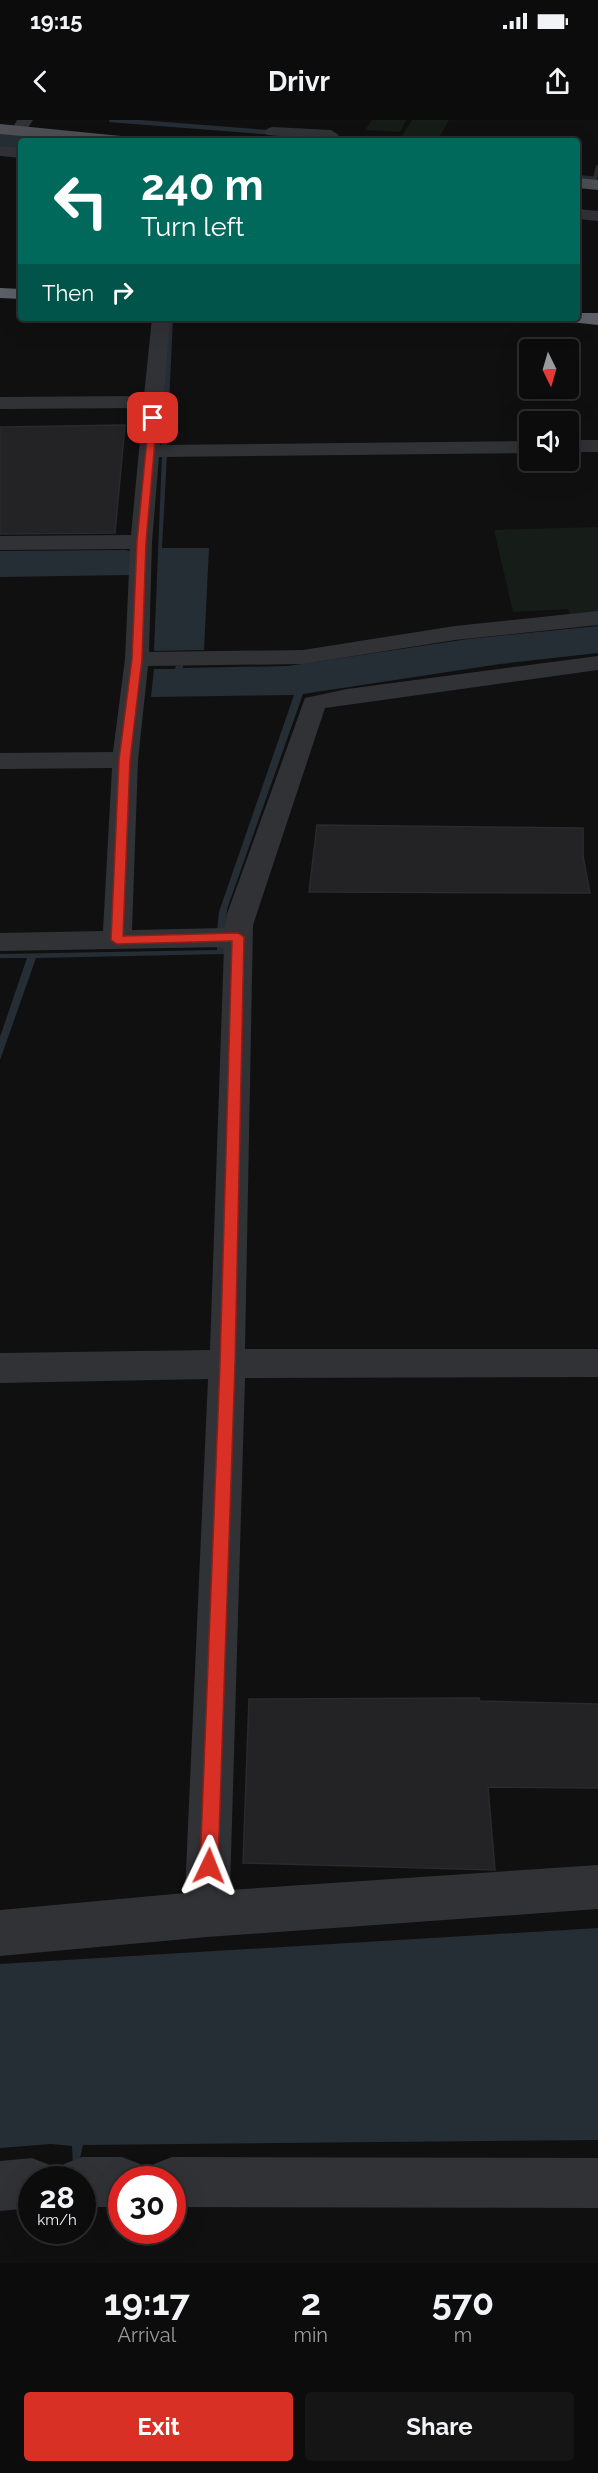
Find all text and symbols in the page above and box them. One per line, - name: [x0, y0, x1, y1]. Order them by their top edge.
- text: 19:15: [30, 8, 82, 34]
- icon: back: [24, 65, 57, 98]
- icon: share: [541, 65, 574, 98]
- text: Drivr: [268, 66, 330, 97]
- text: 240 m: [141, 161, 264, 210]
- icon: left: [42, 162, 120, 240]
- text: Turn left: [141, 211, 244, 242]
- icon: right: [106, 276, 139, 309]
- text: Then: [42, 280, 94, 306]
- north arrow: [519, 339, 579, 399]
- map controls: [519, 339, 579, 471]
- pin: [127, 392, 178, 443]
- icon: arrive: [136, 401, 169, 434]
- button: sound: [519, 411, 579, 471]
- position arrow: [177, 1834, 241, 1898]
- speed limit sign: 30: [108, 2166, 186, 2244]
- text: 28: [39, 2180, 75, 2215]
- text: km/h: [37, 2211, 77, 2229]
- text: 19:17: [104, 2281, 190, 2323]
- text: 2: [301, 2281, 321, 2323]
- text: 570: [432, 2281, 494, 2323]
- text: Arrival: [117, 2323, 176, 2347]
- text: min: [294, 2323, 328, 2347]
- text: m: [454, 2323, 472, 2347]
- button: Exit: [24, 2392, 293, 2461]
- button: Share: [305, 2392, 574, 2461]

